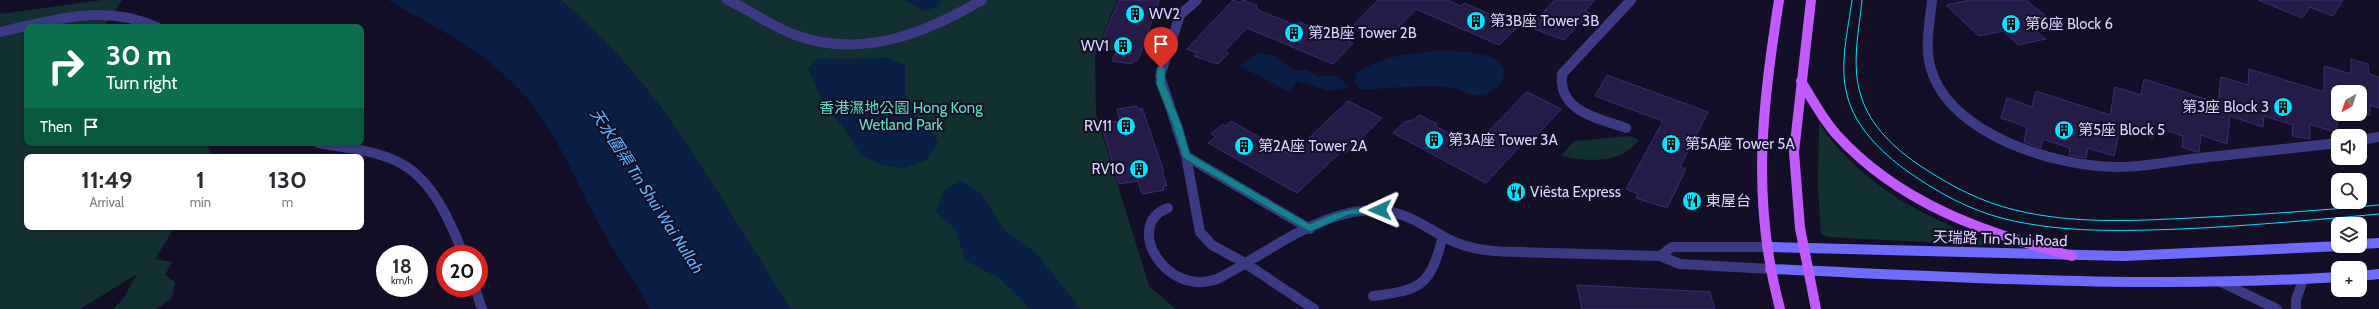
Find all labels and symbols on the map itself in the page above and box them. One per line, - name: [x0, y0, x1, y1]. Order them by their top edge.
- building icon: WV2: [1124, 3, 1146, 25]
- place label: WV2: [1149, 5, 1180, 23]
- building icon: 第3B座 Tower 3B: [1465, 10, 1487, 32]
- place label: 第3B座 Tower 3B: [1490, 12, 1599, 30]
- building icon: 第6座 Block 6: [2000, 13, 2022, 35]
- place label: 第6座 Block 6: [2025, 15, 2113, 33]
- building icon: 第2B座 Tower 2B: [1283, 22, 1305, 44]
- place label: 第2B座 Tower 2B: [1308, 24, 1417, 42]
- pin: [1144, 27, 1178, 68]
- building icon: WV1: [1112, 35, 1134, 57]
- place label: WV1: [1081, 37, 1109, 55]
- north arrow: [2331, 85, 2367, 121]
- building icon: 第3座 Block 3: [2272, 96, 2294, 118]
- place label: 第3座 Block 3: [2182, 98, 2269, 116]
- park label: 香港濕地公園 Hong Kong Wetland Park: [819, 99, 983, 134]
- water label: 天水圍渠 Tin Shui Wai Nullah: [586, 105, 708, 277]
- building icon: RV11: [1115, 115, 1137, 137]
- place label: RV11: [1084, 117, 1112, 135]
- building icon: 第5座 Block 5: [2053, 119, 2075, 141]
- place label: 第5座 Block 5: [2078, 121, 2165, 139]
- building icon: 第3A座 Tower 3A: [1423, 129, 1445, 151]
- place label: 第3A座 Tower 3A: [1448, 131, 1558, 149]
- building icon: 第5A座 Tower 5A: [1660, 133, 1682, 155]
- building icon: 第2A座 Tower 2A: [1233, 135, 1255, 157]
- place label: 第5A座 Tower 5A: [1685, 135, 1795, 153]
- place label: 第2A座 Tower 2A: [1258, 137, 1368, 155]
- building icon: RV10: [1128, 158, 1150, 180]
- place label: RV10: [1092, 160, 1125, 178]
- restaurant icon: Viêsta Express: [1505, 181, 1527, 203]
- place label: Viêsta Express: [1530, 183, 1621, 201]
- position arrow: [1359, 189, 1401, 231]
- restaurant icon: 東屋台: [1681, 190, 1703, 212]
- place label: 東屋台: [1706, 192, 1751, 210]
- street label: 天瑞路 Tin Shui Road: [1932, 228, 2068, 250]
- speed limit sign: 20: [436, 245, 488, 297]

